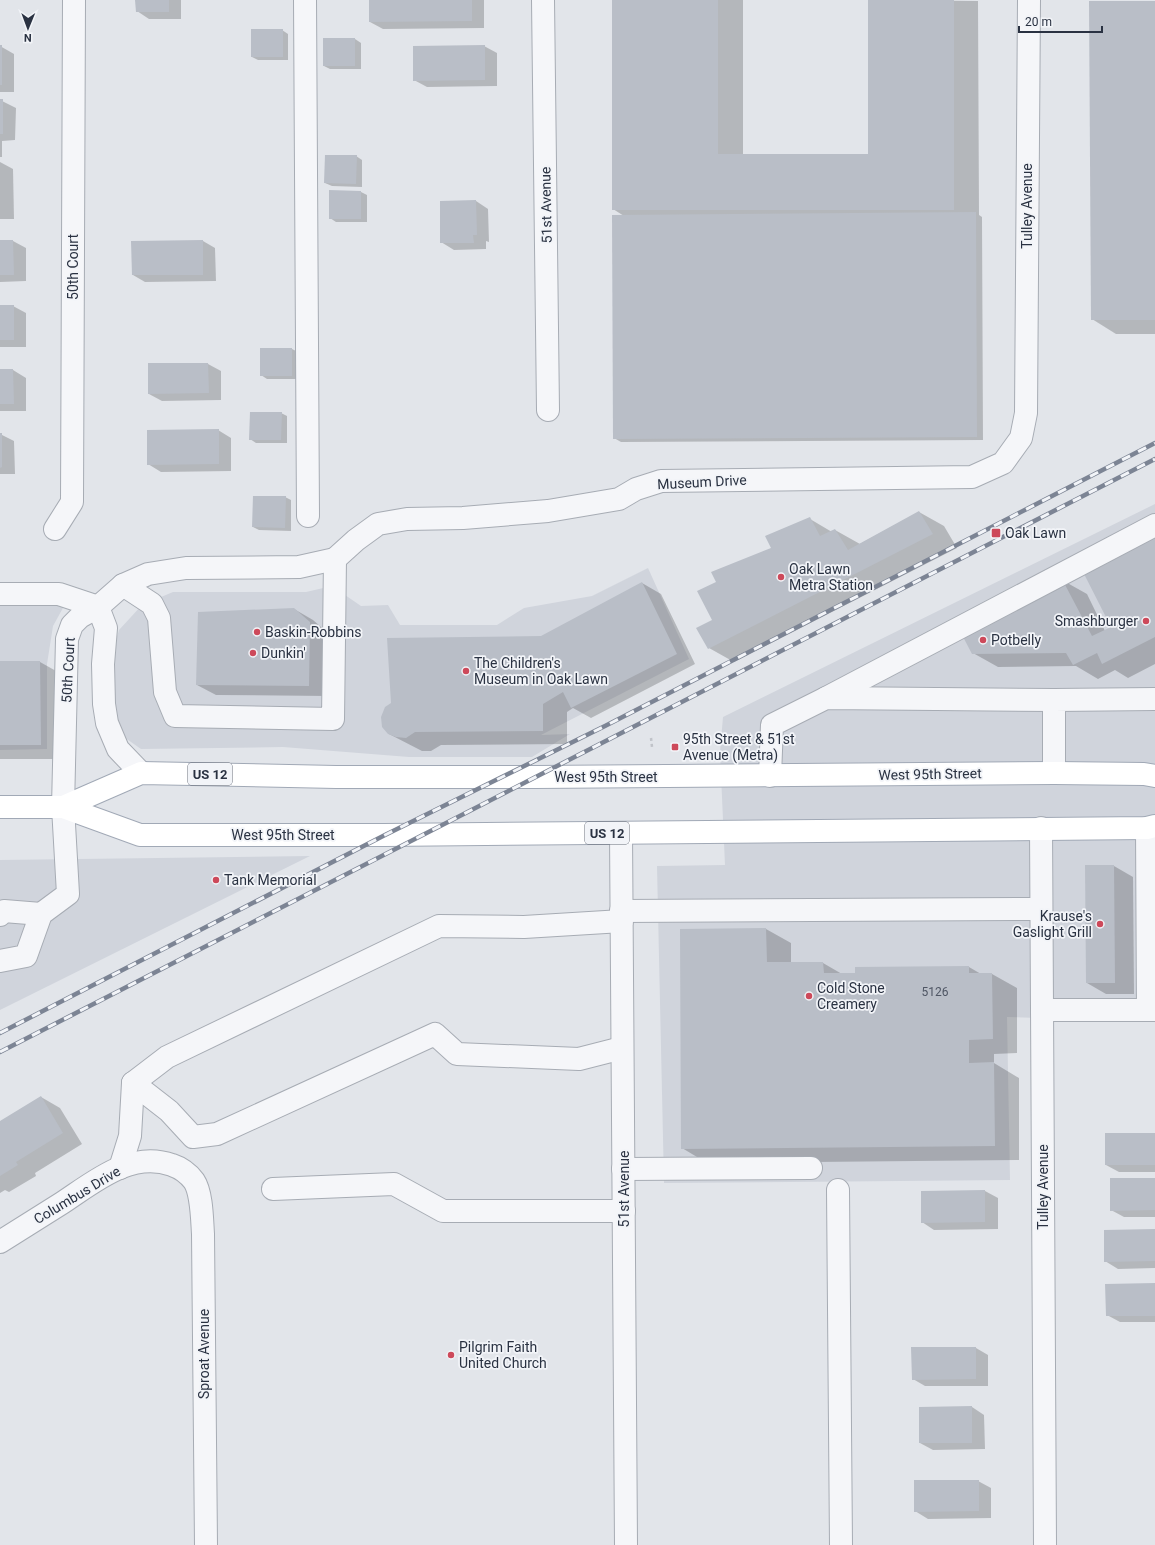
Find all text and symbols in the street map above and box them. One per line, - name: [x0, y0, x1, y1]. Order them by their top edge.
- north arrow: [8, 8, 48, 48]
- scale bar: [1019, 8, 1102, 34]
- text: 20 m: [1025, 15, 1052, 29]
- text: N: [24, 31, 32, 44]
- street label: Tulley Avenue: [1019, 163, 1035, 249]
- street label: 51st Avenue: [537, 166, 555, 244]
- street label: 50th Court: [65, 234, 81, 300]
- street label: Museum Drive: [657, 472, 747, 492]
- place label: Oak Lawn: [1005, 525, 1066, 541]
- marker: Oak Lawn: [990, 527, 1002, 539]
- place label: Oak Lawn Metra Station: [789, 561, 873, 593]
- marker: Oak Lawn Metra Station: [776, 572, 786, 582]
- place label: Smashburger: [1055, 613, 1138, 629]
- marker: Smashburger: [1141, 616, 1151, 626]
- place label: Baskin-Robbins: [265, 624, 361, 640]
- marker: Baskin-Robbins: [252, 627, 262, 637]
- place label: Potbelly: [991, 632, 1041, 648]
- marker: Potbelly: [978, 635, 988, 645]
- street label: 50th Court: [58, 636, 78, 703]
- place label: Dunkin': [261, 645, 306, 661]
- marker: Dunkin': [248, 648, 258, 658]
- place label: The Children's Museum in Oak Lawn: [474, 655, 608, 687]
- marker: The Children's Museum in Oak Lawn: [461, 666, 471, 676]
- place label: 95th Street & 51st Avenue (Metra): [683, 731, 795, 764]
- marker: 95th Street & 51st Avenue (Metra): [670, 742, 680, 752]
- road number: US 12: [188, 763, 232, 785]
- street label: West 95th Street: [878, 765, 982, 783]
- street label: West 95th Street: [554, 769, 658, 785]
- road number: US 12: [585, 822, 629, 844]
- street label: West 95th Street: [231, 827, 335, 843]
- place label: Tank Memorial: [224, 872, 317, 888]
- marker: Tank Memorial: [211, 875, 221, 885]
- place label: Krause's Gaslight Grill: [1013, 908, 1092, 940]
- marker: Krause's Gaslight Grill: [1095, 919, 1105, 929]
- place label: Cold Stone Creamery: [817, 980, 885, 1012]
- house number: 5126: [922, 985, 949, 999]
- marker: Cold Stone Creamery: [804, 991, 814, 1001]
- street label: Tulley Avenue: [1035, 1144, 1051, 1230]
- street label: 51st Avenue: [616, 1151, 632, 1227]
- street label: Columbus Drive: [31, 1163, 123, 1227]
- street label: Sproat Avenue: [196, 1309, 212, 1399]
- place label: Pilgrim Faith United Church: [459, 1339, 547, 1371]
- marker: Pilgrim Faith United Church: [446, 1350, 456, 1360]

